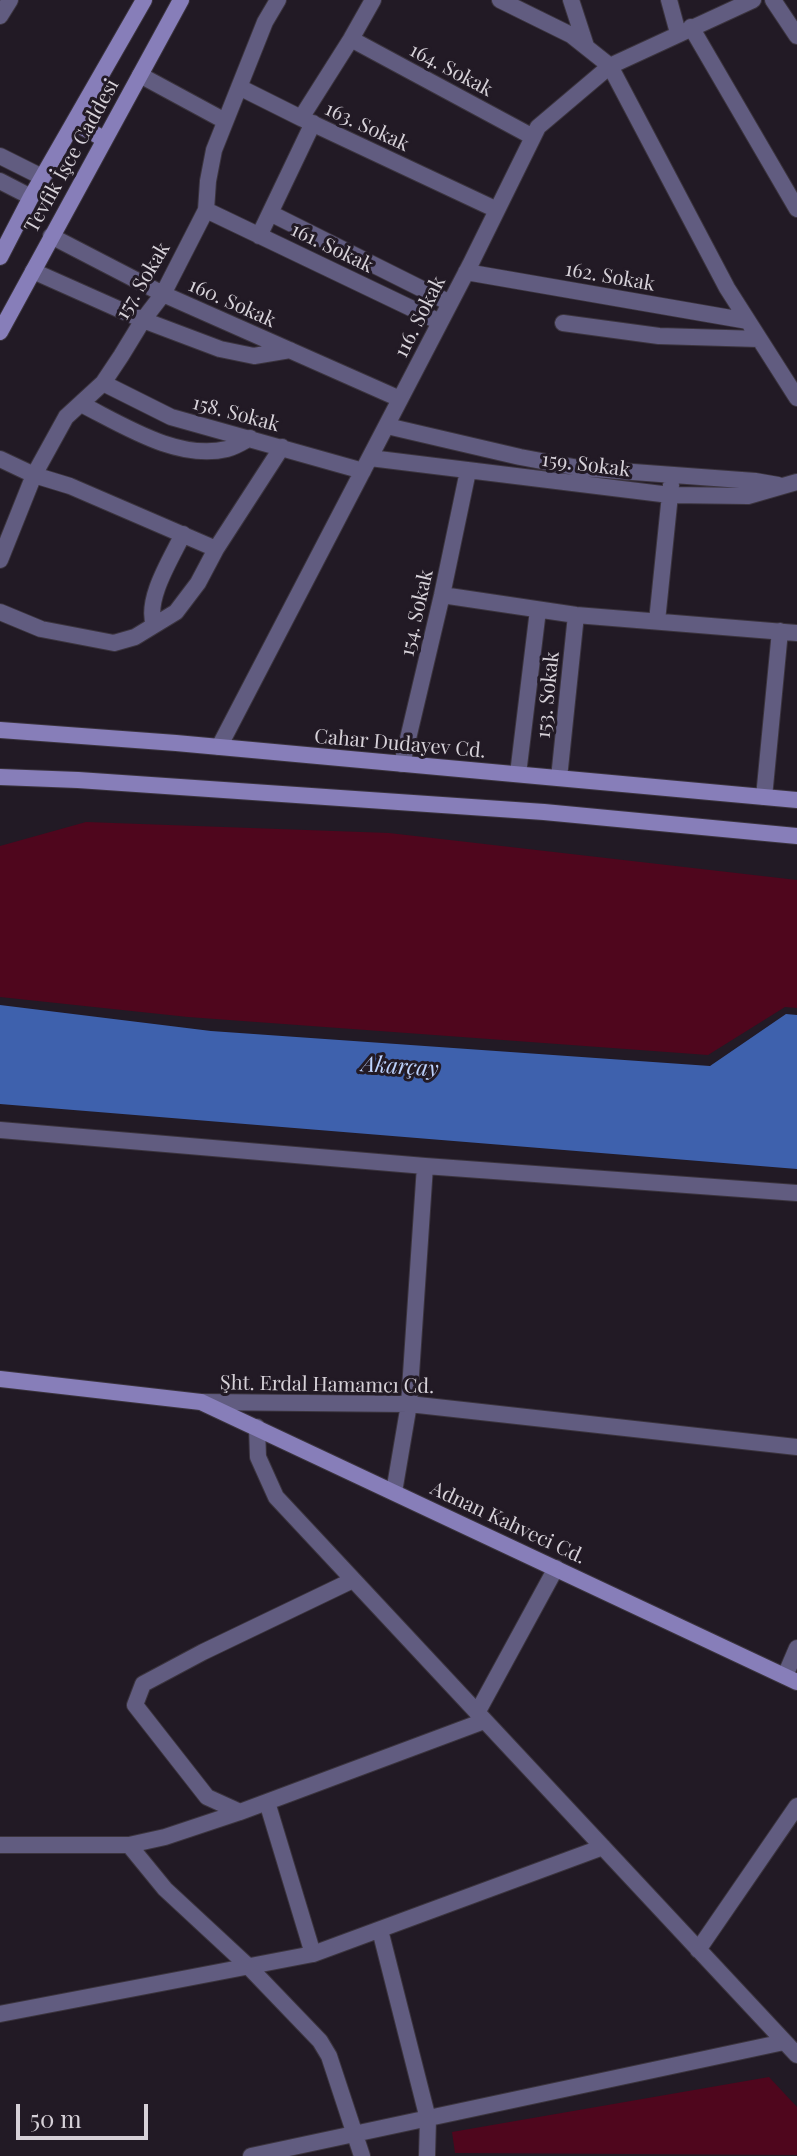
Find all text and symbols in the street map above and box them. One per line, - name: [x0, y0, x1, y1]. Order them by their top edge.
- street label: 164. Sokak: [405, 38, 497, 102]
- street label: Tevfik İşce Caddesi: [20, 75, 124, 237]
- street label: 163. Sokak: [321, 97, 413, 157]
- street label: 161. Sokak: [287, 218, 377, 278]
- street label: 157. Sokak: [111, 238, 175, 324]
- street label: 162. Sokak: [563, 257, 657, 297]
- street label: 116. Sokak: [389, 272, 451, 362]
- street label: 160. Sokak: [185, 273, 279, 333]
- street label: 158. Sokak: [190, 391, 282, 437]
- street label: 159. Sokak: [540, 448, 632, 482]
- street label: 154. Sokak: [395, 567, 439, 659]
- street label: 153. Sokak: [531, 650, 565, 740]
- street label: Cahar Dudayev Cd.: [313, 725, 487, 763]
- water label: Akarçay: [361, 1051, 439, 1083]
- street label: Şht. Erdal Hamamcı Cd.: [220, 1371, 434, 1399]
- street label: Adnan Kahveci Cd.: [427, 1477, 589, 1569]
- scale bar: [20, 2088, 152, 2138]
- text: 50 m: [30, 2102, 82, 2134]

